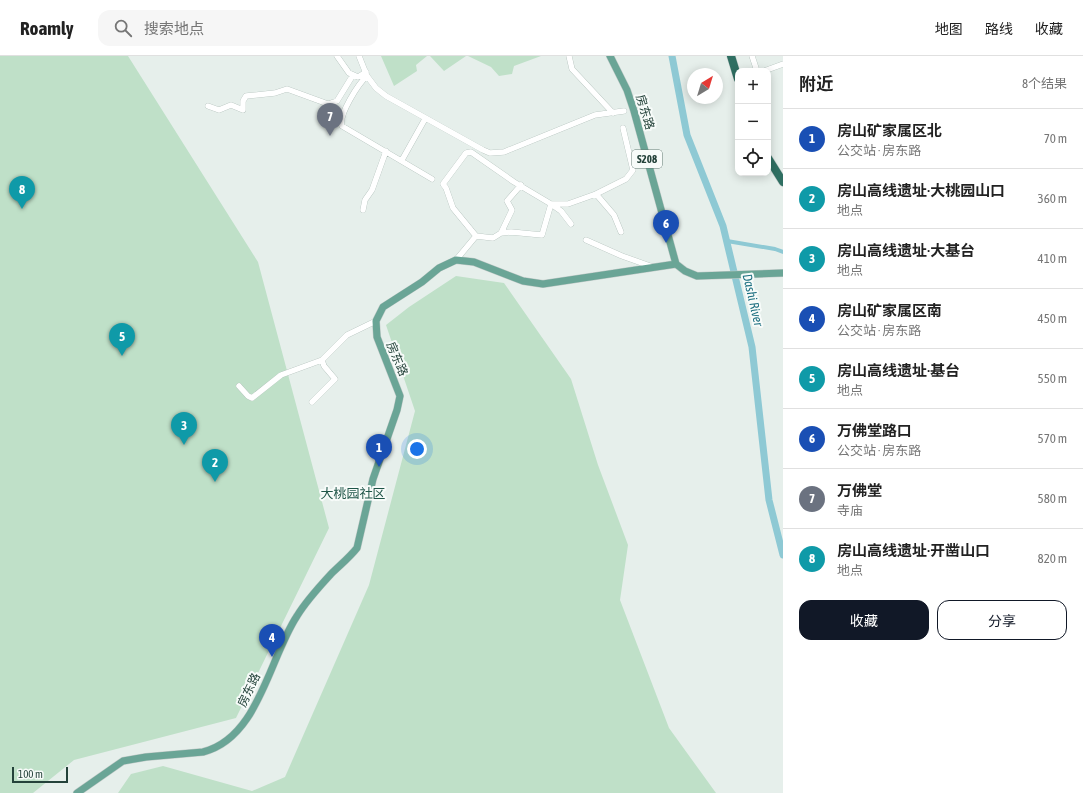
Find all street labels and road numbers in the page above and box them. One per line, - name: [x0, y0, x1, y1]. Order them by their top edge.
- street label: 房东路: [633, 93, 657, 131]
- road number: S208: [632, 150, 662, 168]
- street label: 房东路: [384, 340, 410, 378]
- street label: 房东路: [235, 671, 263, 709]

